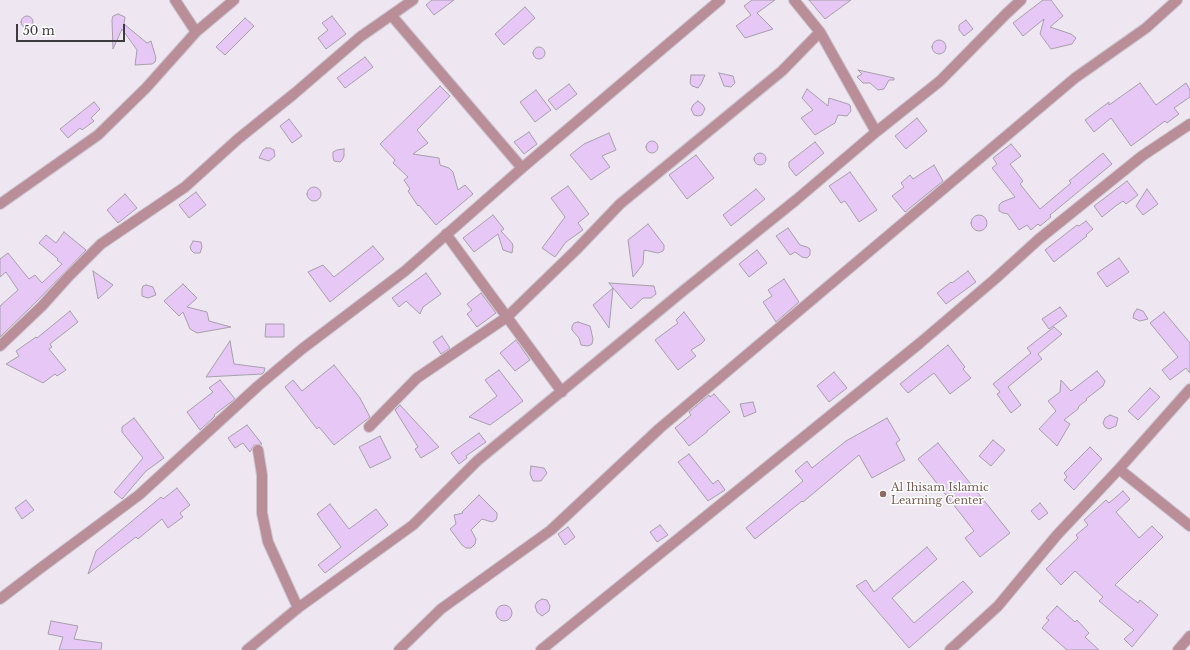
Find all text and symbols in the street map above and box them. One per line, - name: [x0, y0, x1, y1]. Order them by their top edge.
- scale bar: [18, 16, 127, 42]
- text: 50 m: [23, 23, 55, 38]
- place label: Al Ihisam Islamic Learning Center: [891, 481, 989, 507]
- marker: Al Ihisam Islamic Learning Center: [878, 489, 888, 499]

